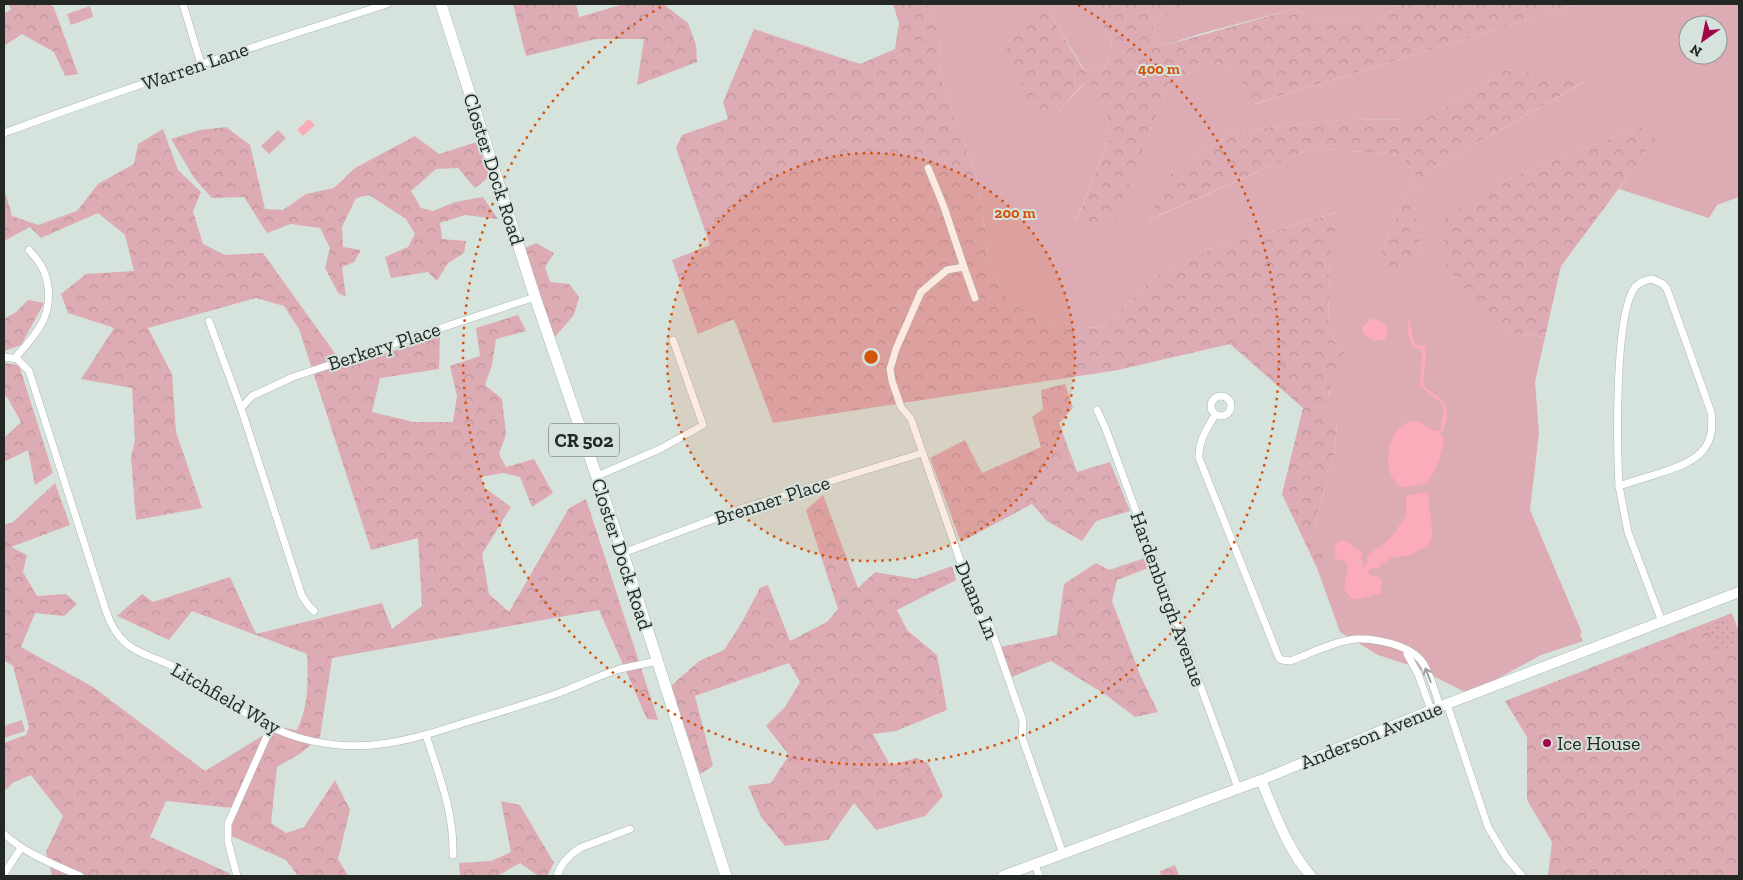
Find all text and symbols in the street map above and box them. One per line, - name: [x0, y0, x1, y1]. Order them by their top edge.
- north arrow: [1678, 15, 1728, 65]
- street label: Warren Lane: [139, 37, 251, 95]
- text: N: [1687, 40, 1705, 61]
- text: 400 m: [1138, 60, 1180, 78]
- street label: Closter Dock Road: [458, 90, 530, 248]
- text: 200 m: [994, 204, 1036, 222]
- street label: Berkery Place: [325, 317, 443, 375]
- centre of rings: [862, 348, 880, 366]
- road number: CR 502: [549, 424, 619, 456]
- street label: Brenner Place: [711, 470, 833, 530]
- street label: Closter Dock Road: [586, 475, 658, 633]
- street label: Hardenburgh Avenue: [1125, 508, 1211, 690]
- street label: Duane Ln: [950, 557, 1004, 643]
- street label: Litchfield Way: [167, 657, 286, 739]
- one-way arrow: [1422, 667, 1431, 682]
- street label: Anderson Avenue: [1297, 696, 1445, 774]
- place label: Ice House: [1557, 731, 1640, 755]
- marker: Ice House: [1541, 737, 1553, 749]

